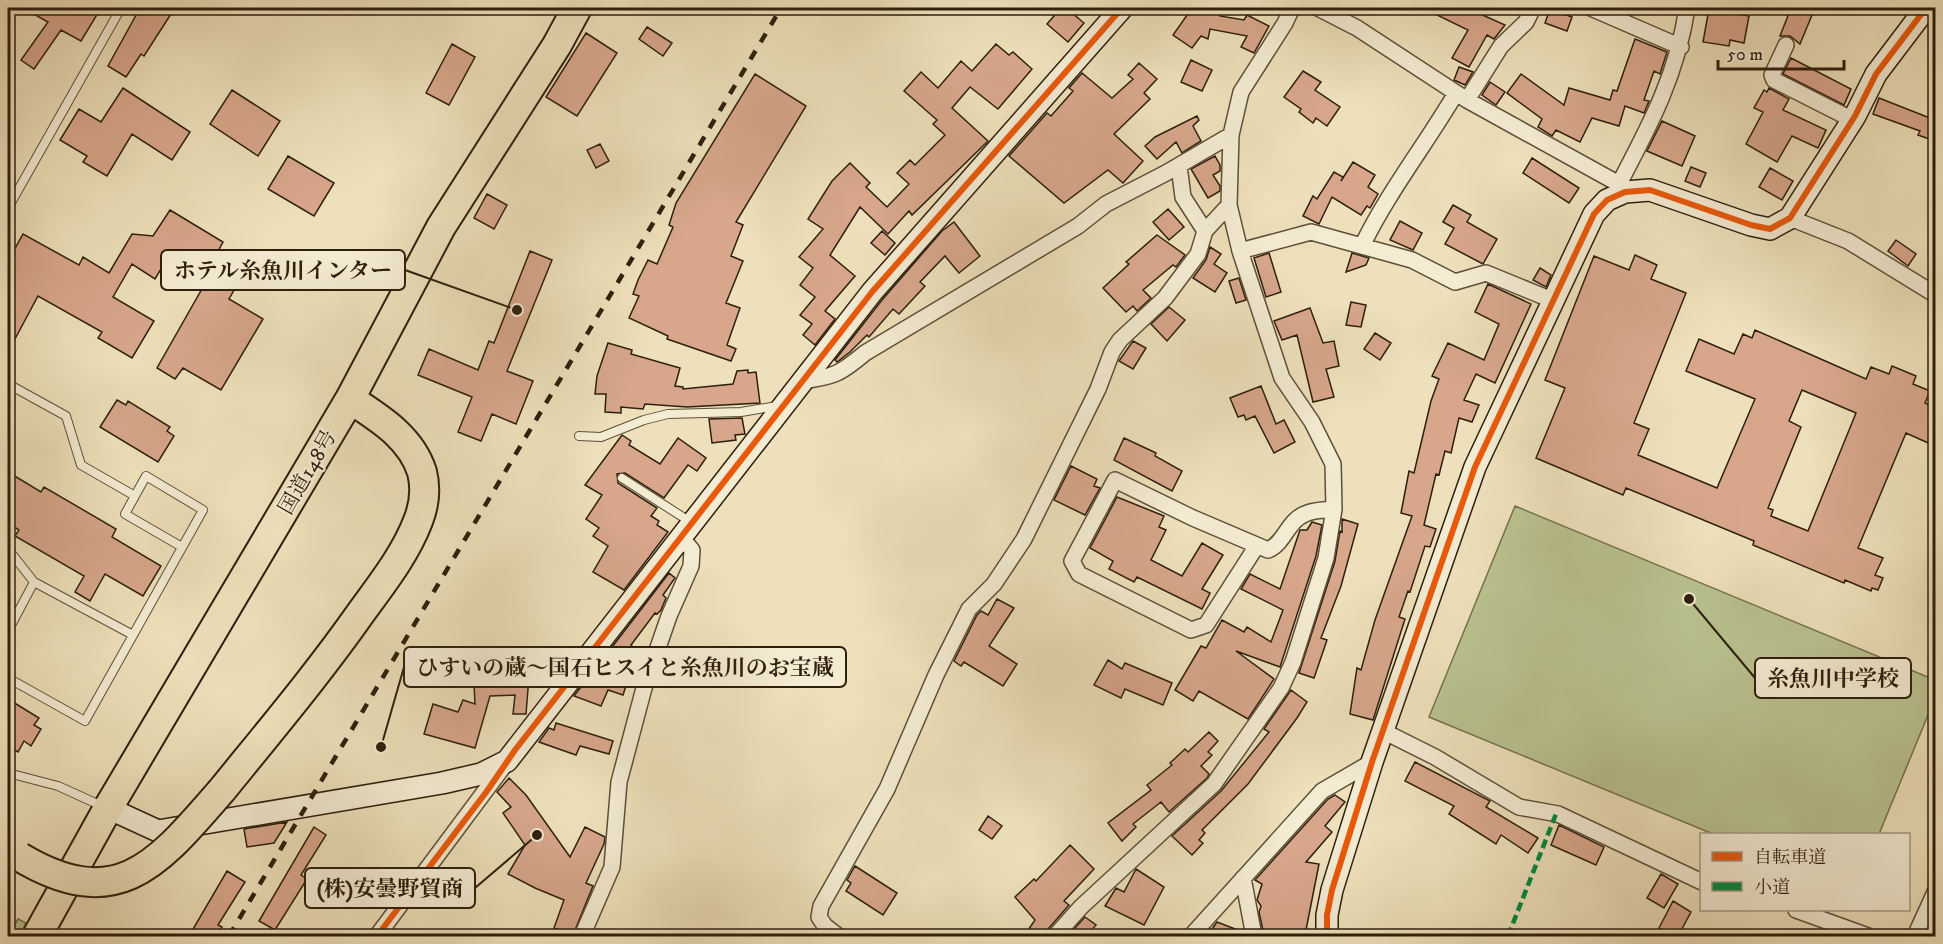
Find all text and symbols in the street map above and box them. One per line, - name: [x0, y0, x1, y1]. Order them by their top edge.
- scale bar: [1718, 33, 1844, 71]
- text: 50 m: [1727, 44, 1763, 66]
- callout: ホテル糸魚川インター: [161, 250, 405, 290]
- text: ホテル糸魚川インター: [174, 258, 392, 285]
- street label: 国道148号: [273, 426, 342, 519]
- callout: ひすいの蔵～国石ヒスイと糸魚川のお宝蔵: [404, 647, 846, 687]
- text: ひすいの蔵～国石ヒスイと糸魚川のお宝蔵: [416, 655, 834, 682]
- callout: 糸魚川中学校: [1755, 658, 1911, 698]
- text: 糸魚川中学校: [1767, 666, 1899, 693]
- legend: [1700, 833, 1910, 911]
- text: 自転車道: [1754, 847, 1826, 869]
- callout: (株)安曇野貿商: [305, 868, 475, 908]
- text: (株)安曇野貿商: [317, 876, 463, 903]
- text: 小道: [1754, 877, 1790, 899]

